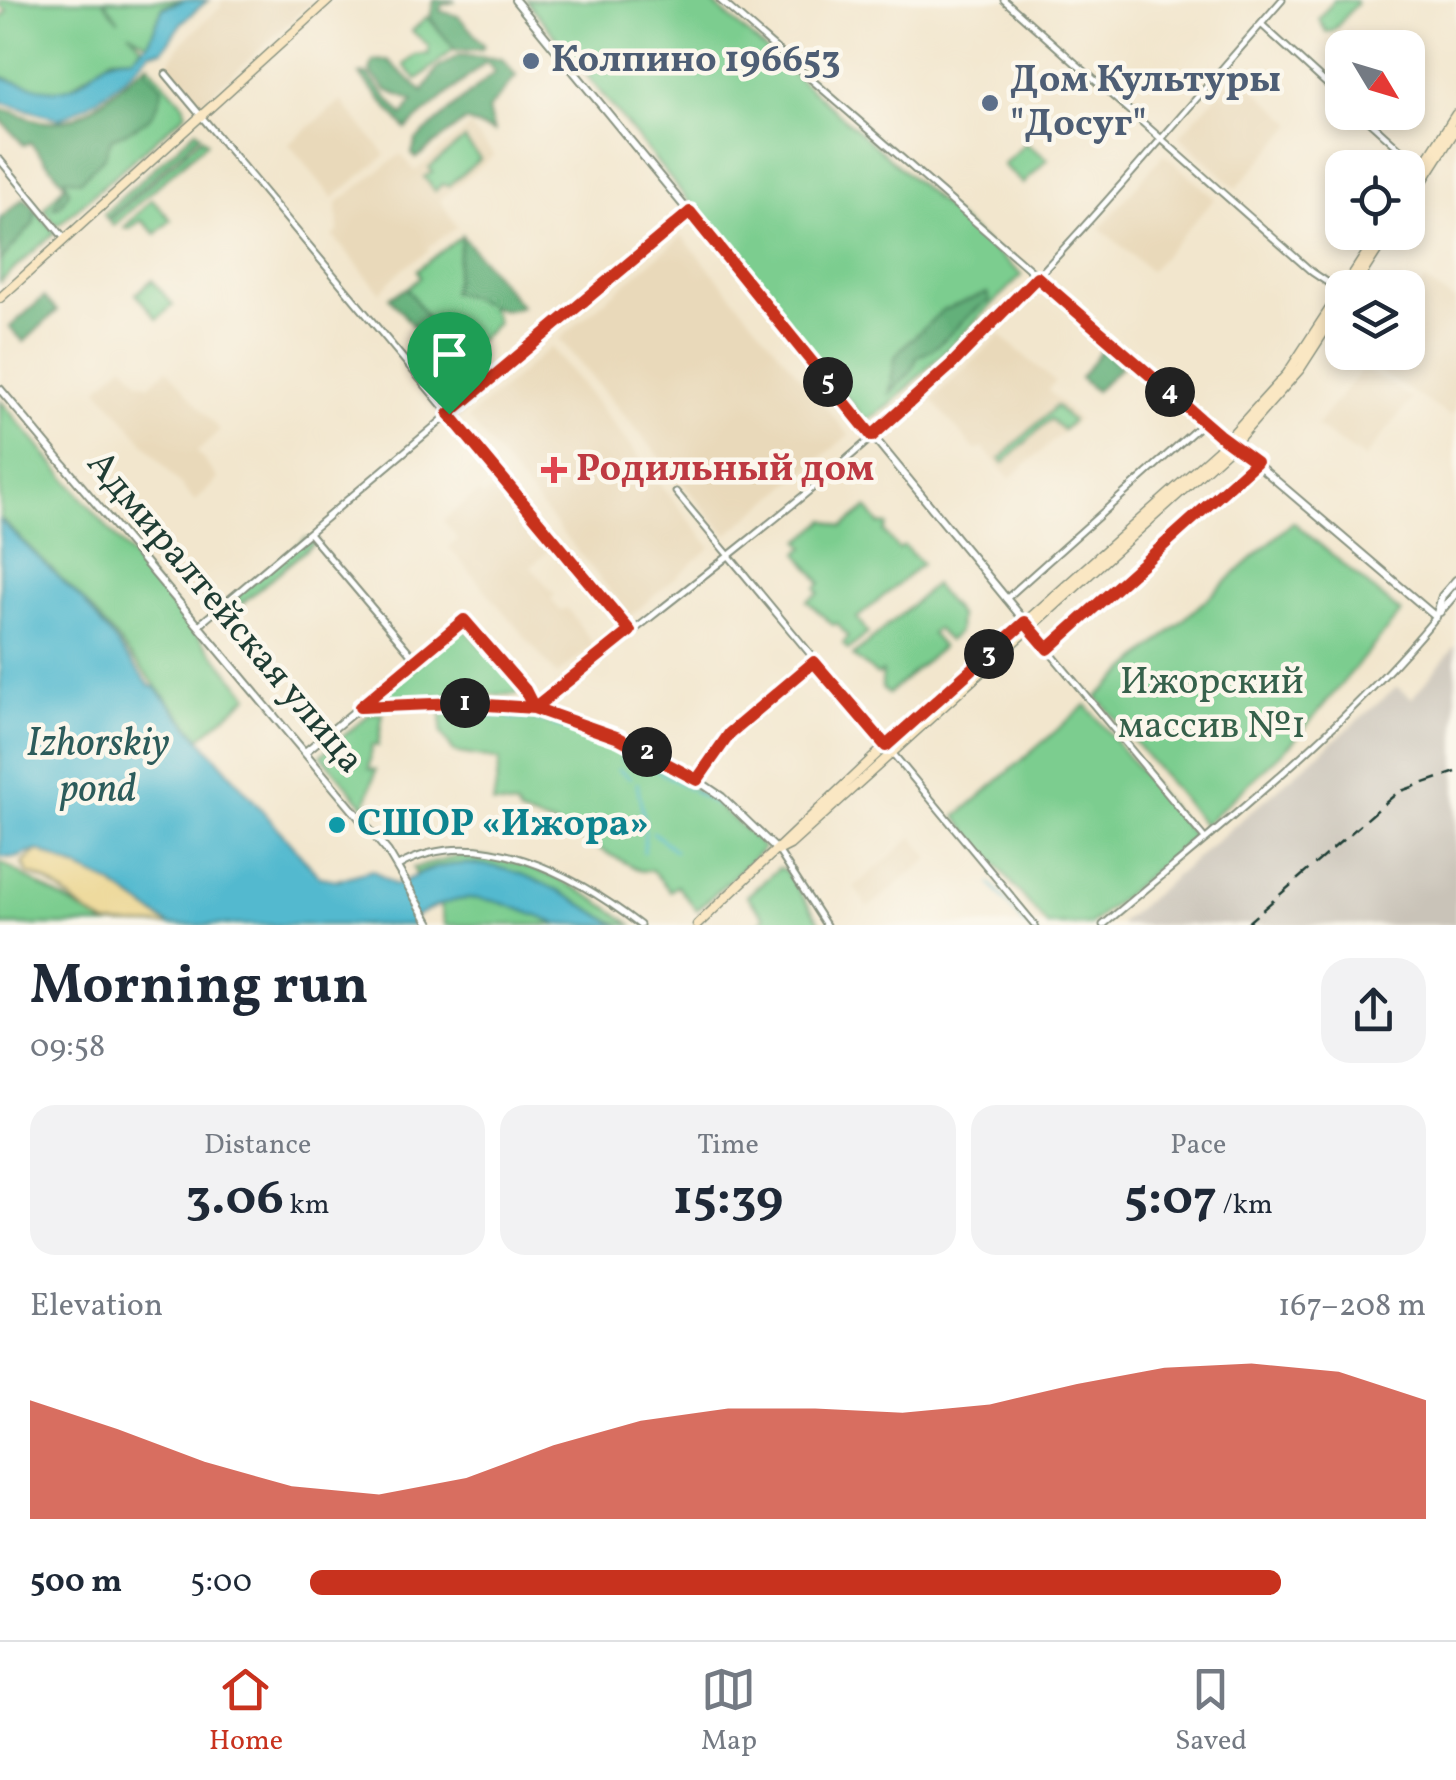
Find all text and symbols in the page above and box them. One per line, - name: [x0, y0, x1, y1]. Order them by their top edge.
- north arrow: [1325, 30, 1425, 130]
- map controls: [1325, 30, 1425, 370]
- place label: Колпино 196653: [551, 35, 841, 88]
- marker: Колпино 196653: [520, 50, 542, 72]
- place label: Дом Культуры "Досуг": [1010, 55, 1281, 152]
- marker: Дом Культуры "Досуг": [979, 92, 1001, 114]
- button: locate: [1325, 150, 1425, 250]
- button: layers: [1325, 270, 1425, 370]
- pin: [407, 312, 492, 415]
- icon: arrive: [422, 327, 477, 382]
- pin: 5: [803, 357, 853, 407]
- text: 5: [821, 362, 835, 401]
- pin: 4: [1145, 367, 1195, 417]
- text: 4: [1162, 372, 1178, 411]
- street label: Адмиралтейская улица: [73, 440, 375, 786]
- place label: Родильный дом: [576, 444, 874, 497]
- marker: Родильный дом: [541, 457, 567, 483]
- pin: 3: [964, 629, 1014, 679]
- text: 3: [982, 634, 996, 673]
- park label: Ижорский массив №1: [1118, 657, 1306, 754]
- pin: 1: [440, 678, 490, 728]
- text: 1: [459, 683, 471, 722]
- water label: Izhorskiy pond: [26, 717, 170, 819]
- pin: 2: [622, 727, 672, 777]
- text: 2: [640, 732, 654, 771]
- place label: СШОР «Ижора»: [357, 799, 649, 852]
- marker: СШОР «Ижора»: [326, 814, 348, 836]
- text: Morning run: [30, 950, 369, 1026]
- button: share: [1321, 958, 1426, 1063]
- text: 09:58: [30, 1026, 105, 1070]
- text: Distance: [204, 1126, 311, 1165]
- text: Time: [697, 1126, 759, 1165]
- text: Pace: [1170, 1126, 1226, 1165]
- text: 3.06: [186, 1165, 284, 1235]
- text: 15:39: [673, 1165, 783, 1235]
- text: 5:07: [1124, 1165, 1217, 1235]
- text: km: [284, 1186, 330, 1225]
- text: /km: [1217, 1186, 1273, 1225]
- text: Elevation: [30, 1285, 163, 1329]
- text: 167–208 m: [1278, 1285, 1426, 1329]
- text: 500 m: [30, 1561, 122, 1605]
- text: 5:00: [190, 1561, 252, 1605]
- tab: Home: [209, 1662, 283, 1761]
- tab: Map: [701, 1662, 757, 1761]
- tab: Saved: [1175, 1662, 1247, 1761]

